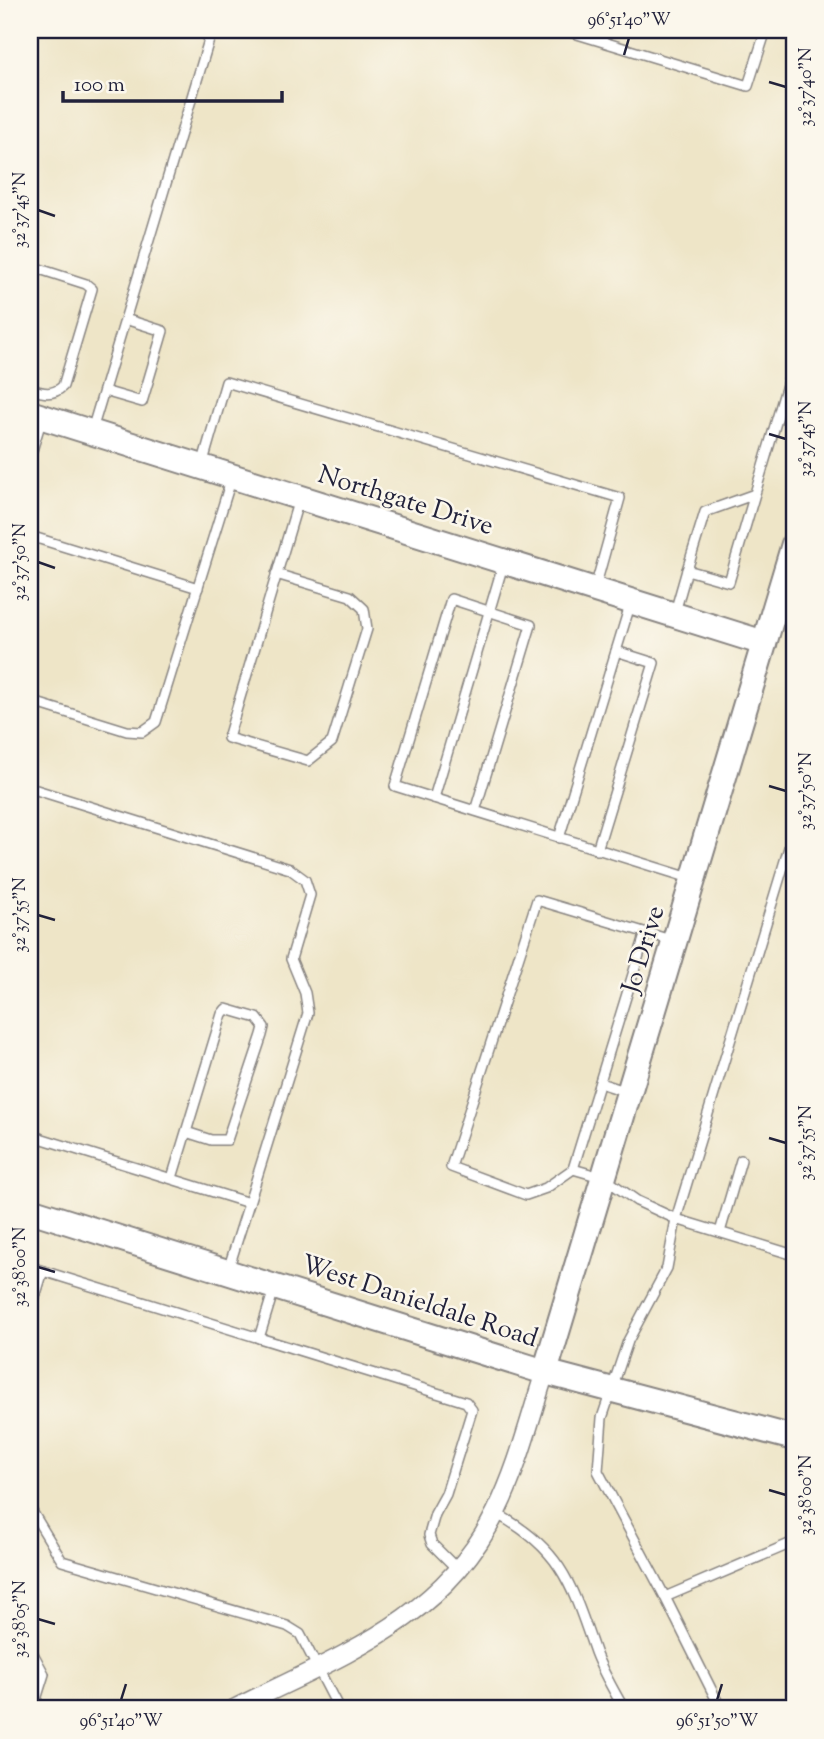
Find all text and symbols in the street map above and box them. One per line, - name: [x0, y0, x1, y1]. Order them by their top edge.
- text: 96°51'40"W: [587, 8, 671, 34]
- text: 32°37'40"N: [794, 47, 820, 127]
- scale bar: [63, 60, 282, 104]
- text: 100 m: [74, 71, 125, 101]
- text: 32°37'45"N: [8, 172, 34, 248]
- text: 32°37'45"N: [794, 401, 820, 477]
- street label: Northgate Drive: [313, 457, 498, 546]
- text: 32°37'50"N: [8, 523, 34, 601]
- text: 32°37'50"N: [794, 752, 820, 830]
- text: 32°37'55"N: [8, 877, 34, 953]
- street label: Jo Drive: [613, 901, 675, 1000]
- text: 32°37'55"N: [794, 1105, 820, 1181]
- text: 32°38'00"N: [8, 1227, 34, 1307]
- street label: West Danieldale Road: [296, 1247, 543, 1358]
- text: 32°38'00"N: [794, 1455, 820, 1535]
- text: 32°38'05"N: [8, 1580, 34, 1658]
- text: 96°51'40"W: [79, 1709, 163, 1735]
- text: 96°51'50"W: [676, 1709, 758, 1735]

